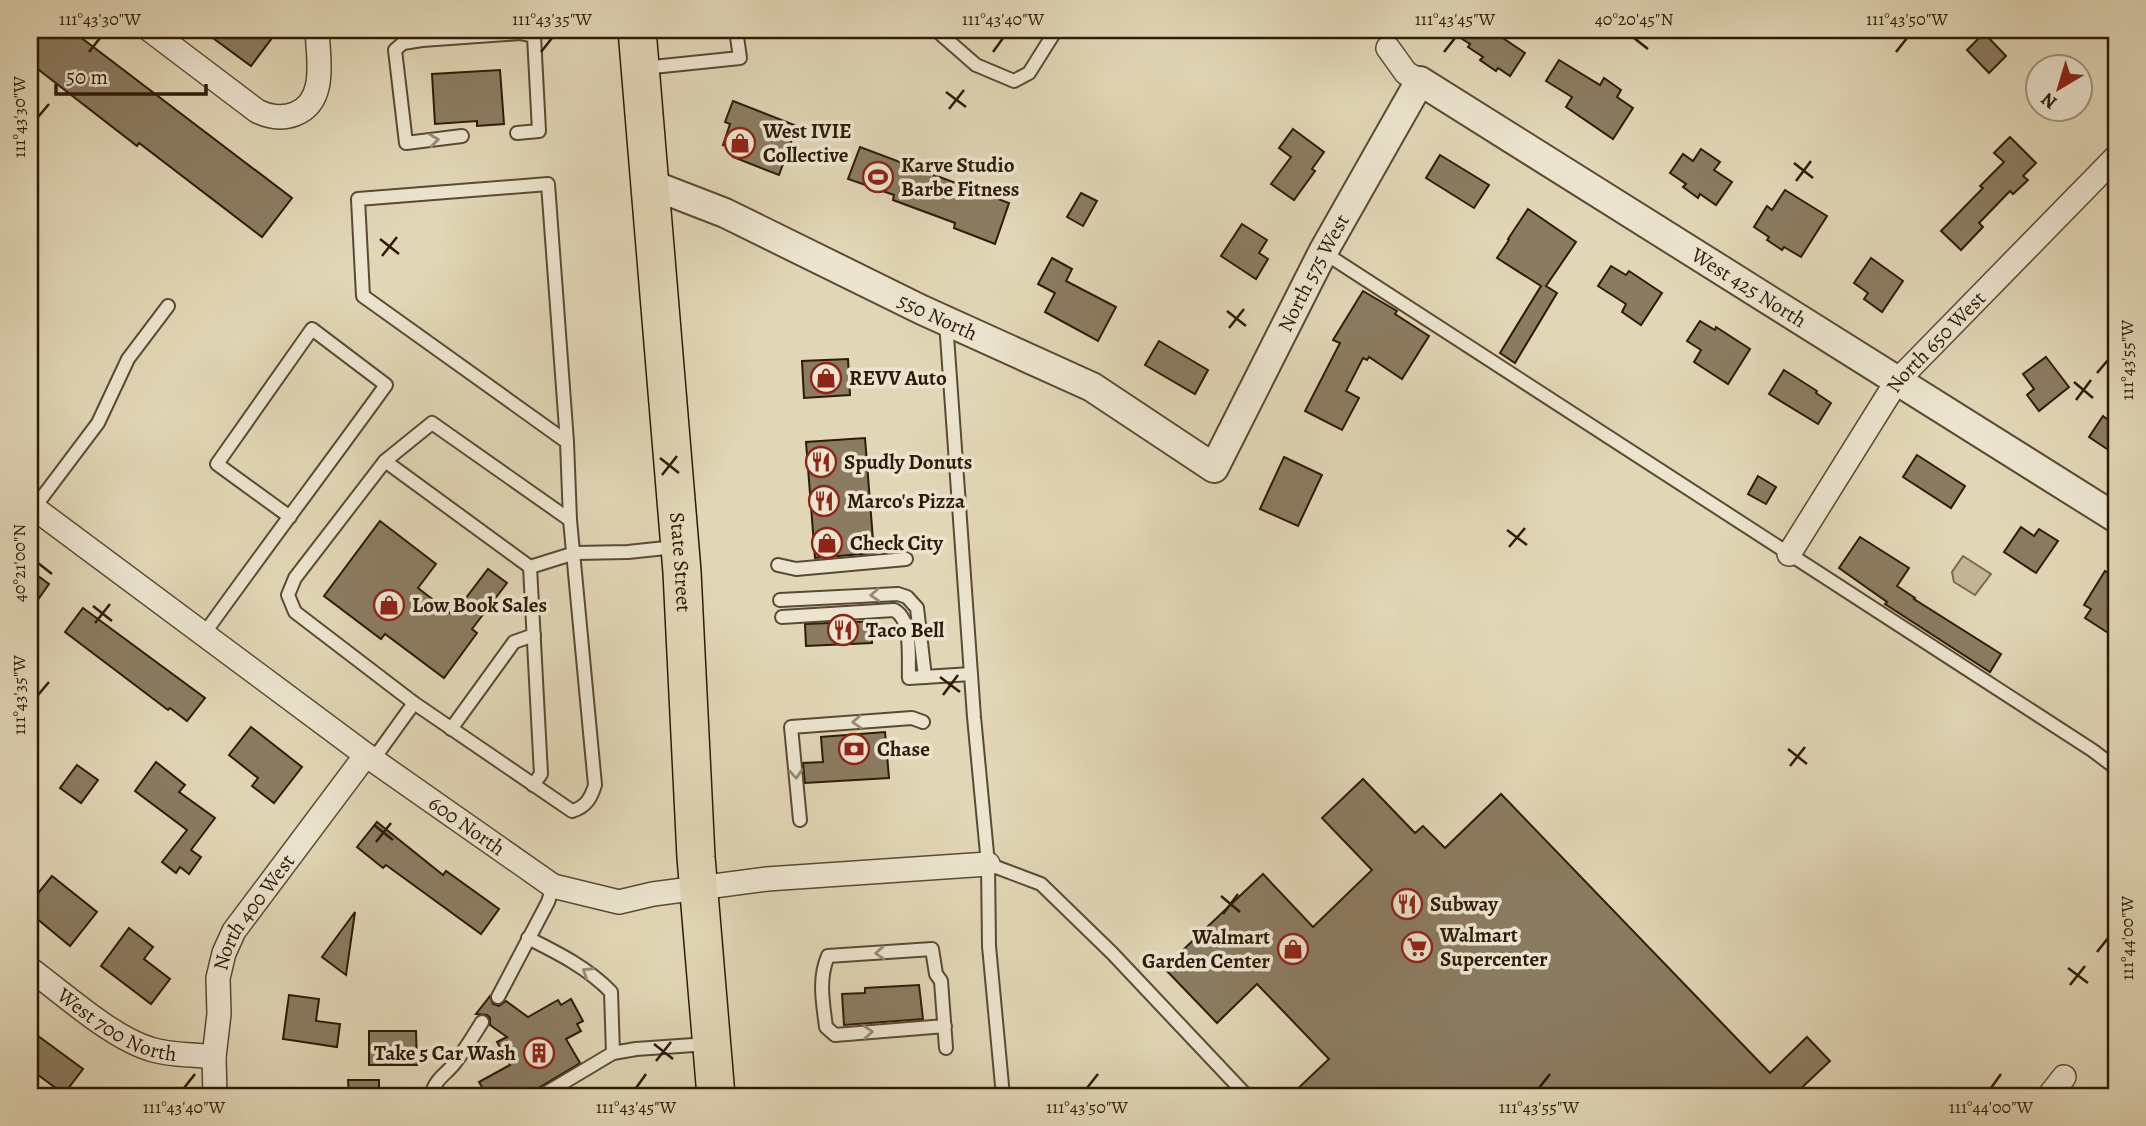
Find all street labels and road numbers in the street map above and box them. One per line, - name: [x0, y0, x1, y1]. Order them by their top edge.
- street label: North 575 West: [1271, 209, 1356, 337]
- street label: West 425 North: [1685, 240, 1812, 334]
- street label: North 650 West: [1879, 284, 1992, 398]
- street label: 550 North: [893, 286, 982, 347]
- street label: State Street: [663, 511, 698, 613]
- street label: 600 North: [423, 789, 511, 862]
- street label: North 400 West: [206, 848, 301, 973]
- street label: West 700 North: [51, 981, 178, 1068]

